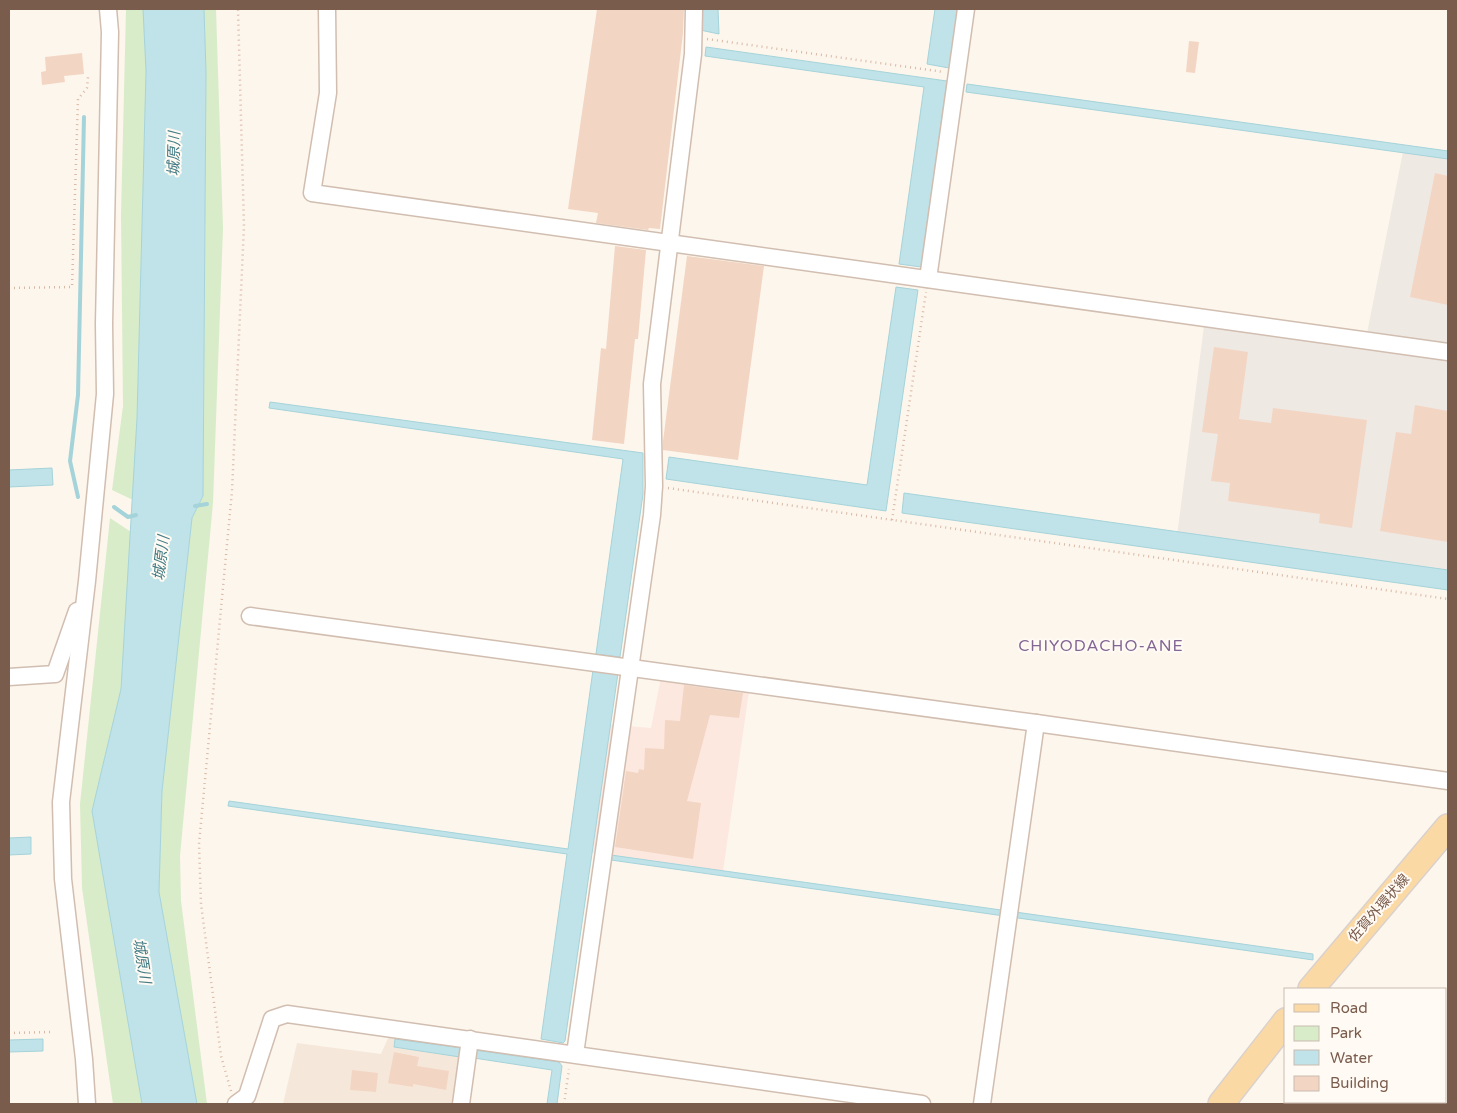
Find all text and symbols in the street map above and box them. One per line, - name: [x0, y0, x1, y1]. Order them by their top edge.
- water label: 城原川: [165, 129, 183, 177]
- water label: 城原川: [149, 533, 173, 581]
- district label: CHIYODACHO-ANE: [1018, 636, 1184, 656]
- street label: 佐賀外環状線: [1345, 871, 1413, 945]
- water label: 城原川: [130, 937, 155, 987]
- legend: [1284, 988, 1447, 1103]
- text: Road: [1330, 999, 1368, 1017]
- text: Park: [1330, 1024, 1362, 1042]
- text: Water: [1330, 1049, 1373, 1067]
- text: Building: [1330, 1074, 1389, 1092]

